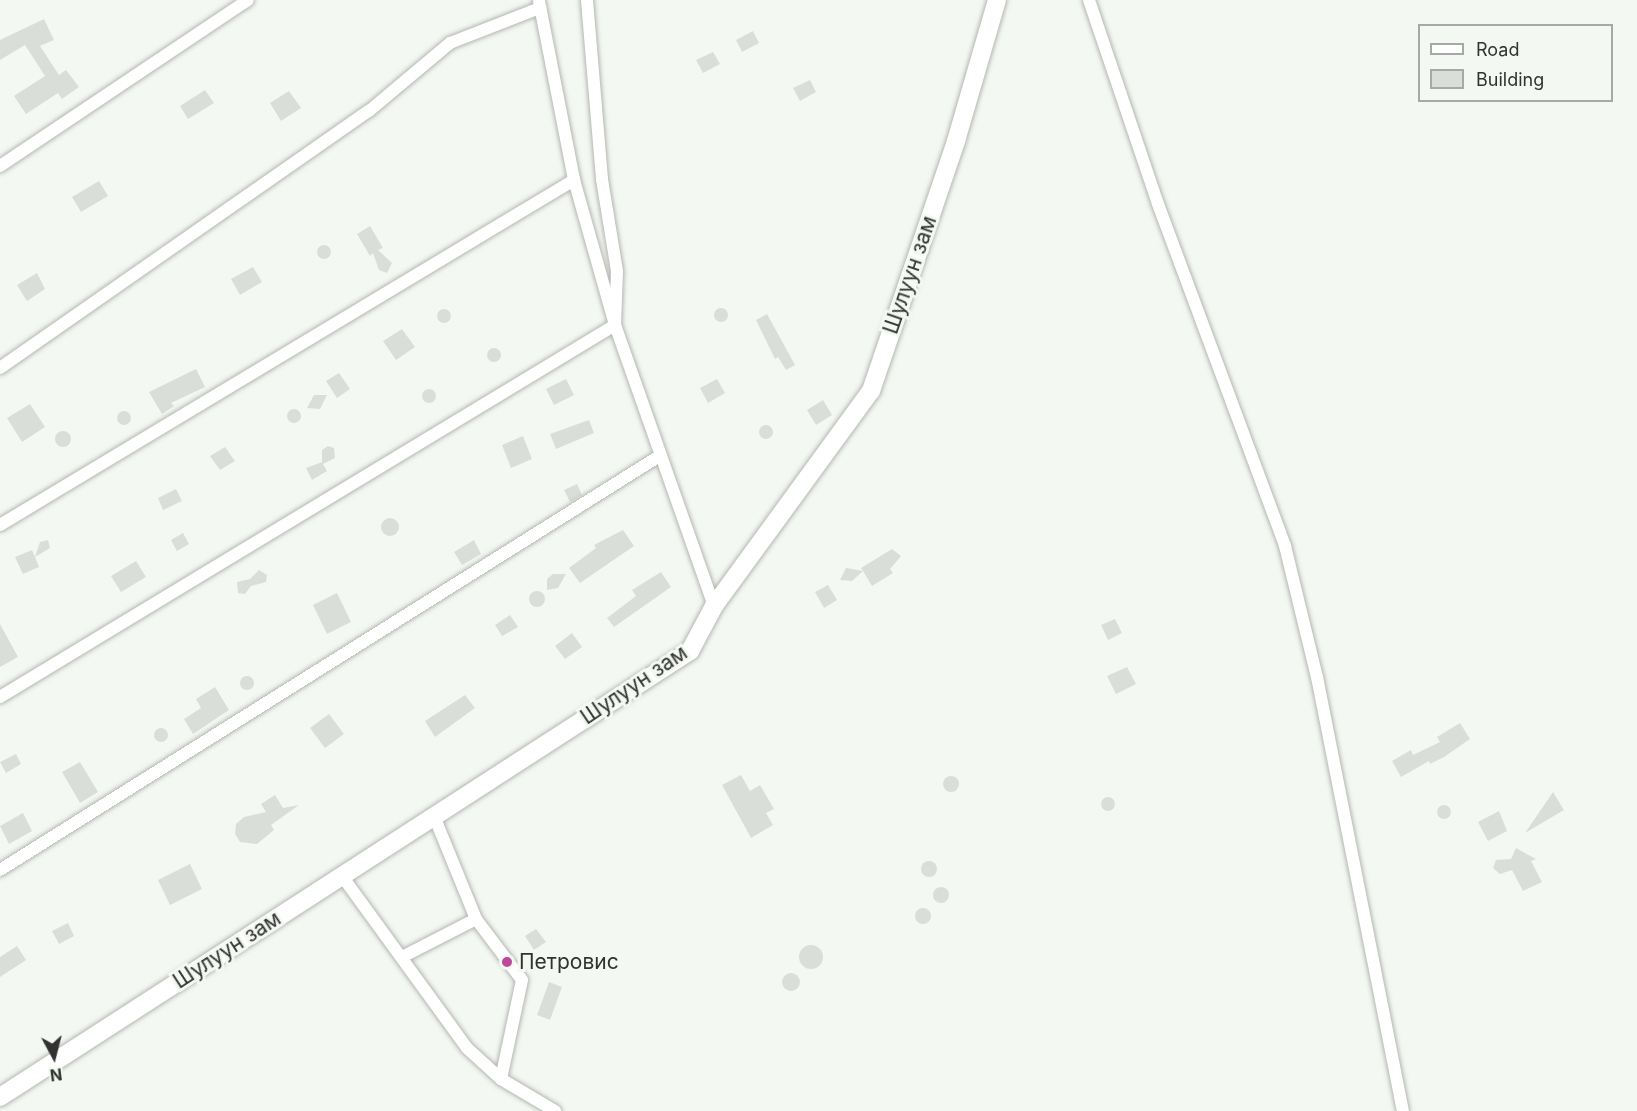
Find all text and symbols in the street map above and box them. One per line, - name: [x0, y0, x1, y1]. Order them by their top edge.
- legend: [1418, 24, 1613, 102]
- text: Road: [1476, 39, 1519, 60]
- text: Building: [1476, 69, 1544, 90]
- street label: Шулуун зам: [878, 213, 942, 337]
- street label: Шулуун зам: [576, 640, 692, 730]
- street label: Шулуун зам: [169, 906, 285, 994]
- place label: Петровис: [519, 949, 619, 975]
- marker: Петровис: [500, 955, 514, 969]
- north arrow: [24, 1027, 84, 1087]
- text: N: [49, 1064, 63, 1086]

